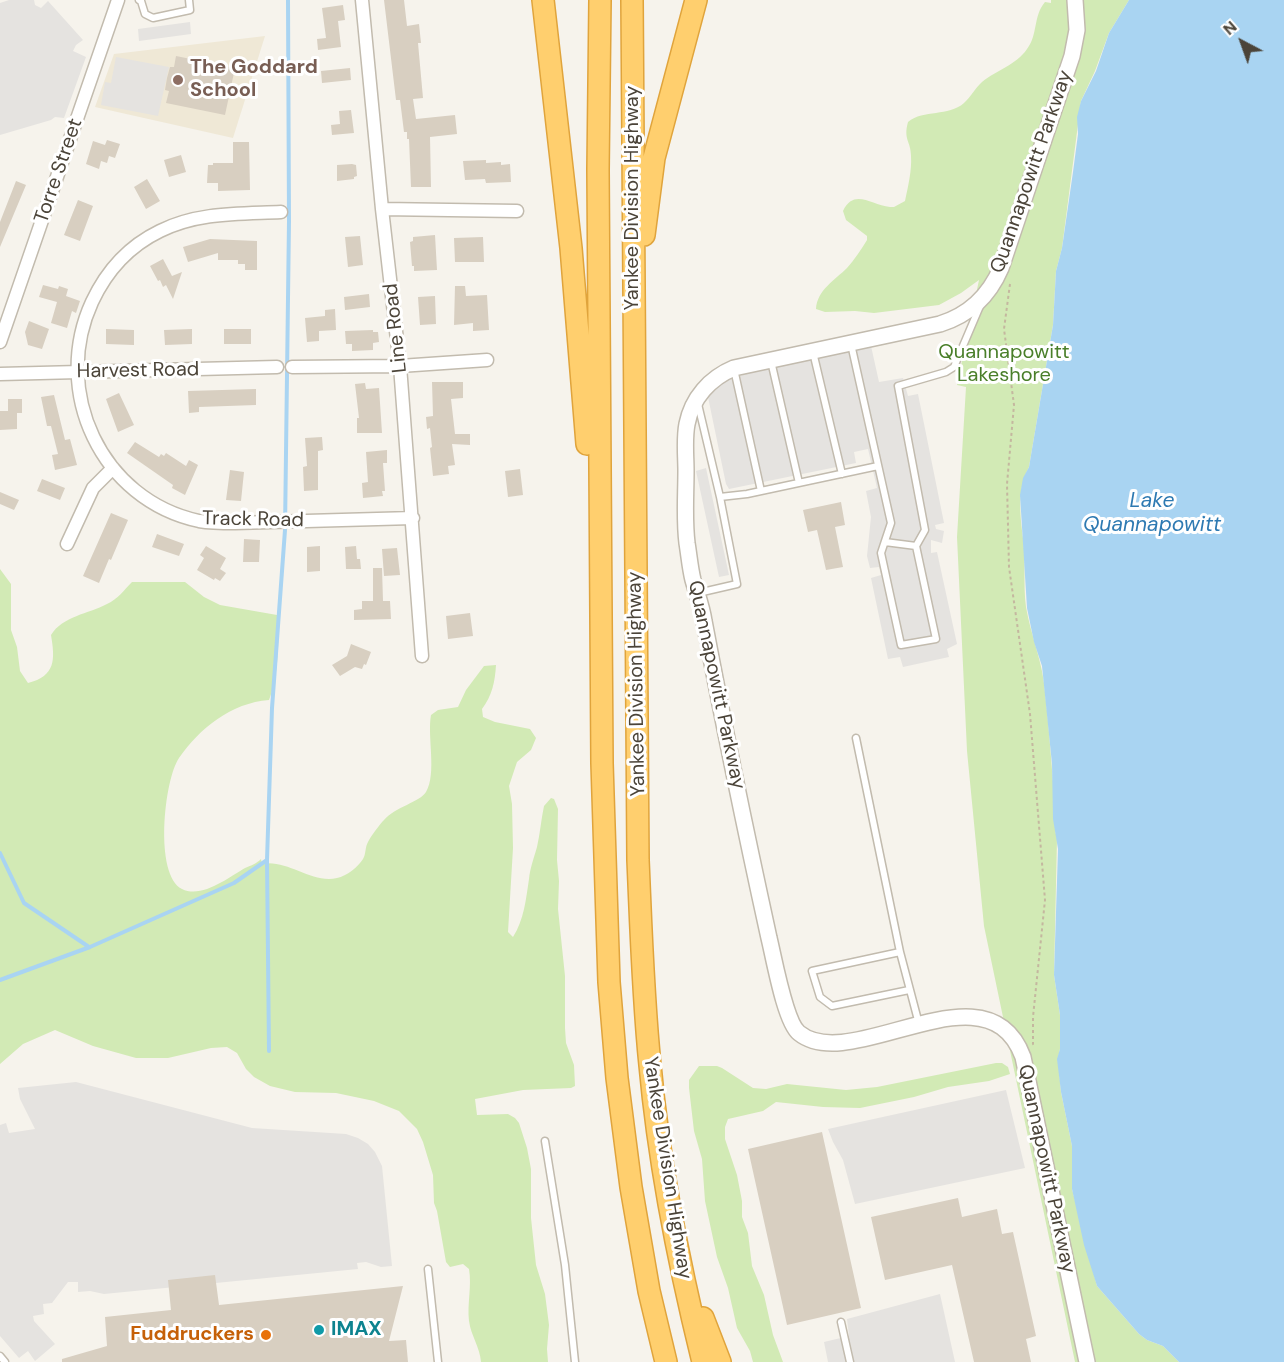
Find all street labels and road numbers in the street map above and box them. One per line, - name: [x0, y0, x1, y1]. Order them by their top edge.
- street label: Quannapowitt Parkway: [986, 67, 1078, 277]
- street label: Yankee Division Highway: [621, 86, 645, 310]
- street label: Torre Street: [30, 116, 88, 226]
- street label: Line Road: [379, 282, 413, 374]
- street label: Harvest Road: [76, 358, 200, 384]
- street label: Track Road: [202, 507, 304, 533]
- street label: Yankee Division Highway: [623, 571, 651, 797]
- street label: Quannapowitt Parkway: [682, 578, 750, 792]
- street label: Yankee Division Highway: [638, 1055, 696, 1281]
- street label: Quannapowitt Parkway: [1012, 1062, 1080, 1276]

